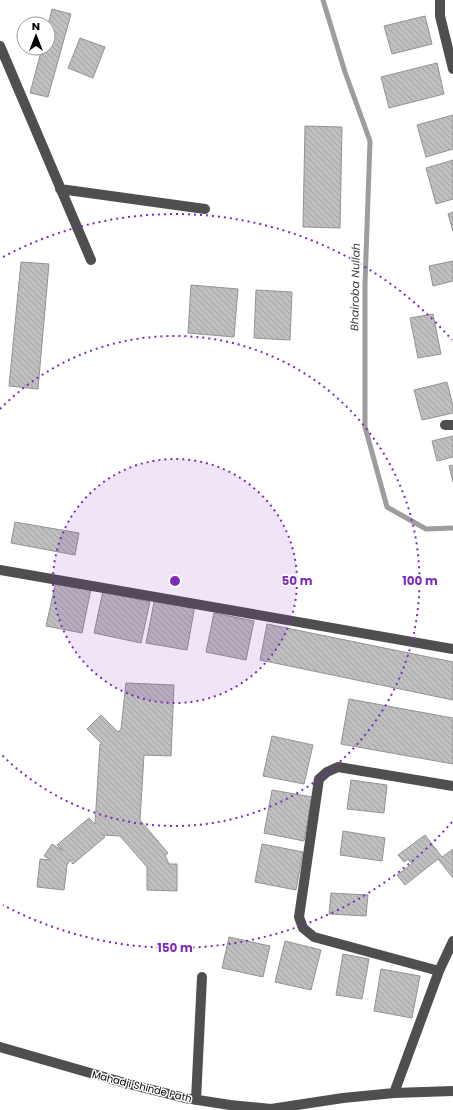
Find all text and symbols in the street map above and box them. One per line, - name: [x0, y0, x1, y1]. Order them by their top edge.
- north arrow: [16, 16, 56, 56]
- text: N: [32, 18, 40, 34]
- water label: Bhairoba Nullah: [346, 243, 364, 331]
- text: 50 m: [282, 572, 313, 589]
- text: 100 m: [402, 572, 438, 589]
- centre of rings: [168, 574, 182, 588]
- text: 150 m: [157, 939, 193, 956]
- street label: Mahadji Shinde Path: [90, 1067, 193, 1106]

